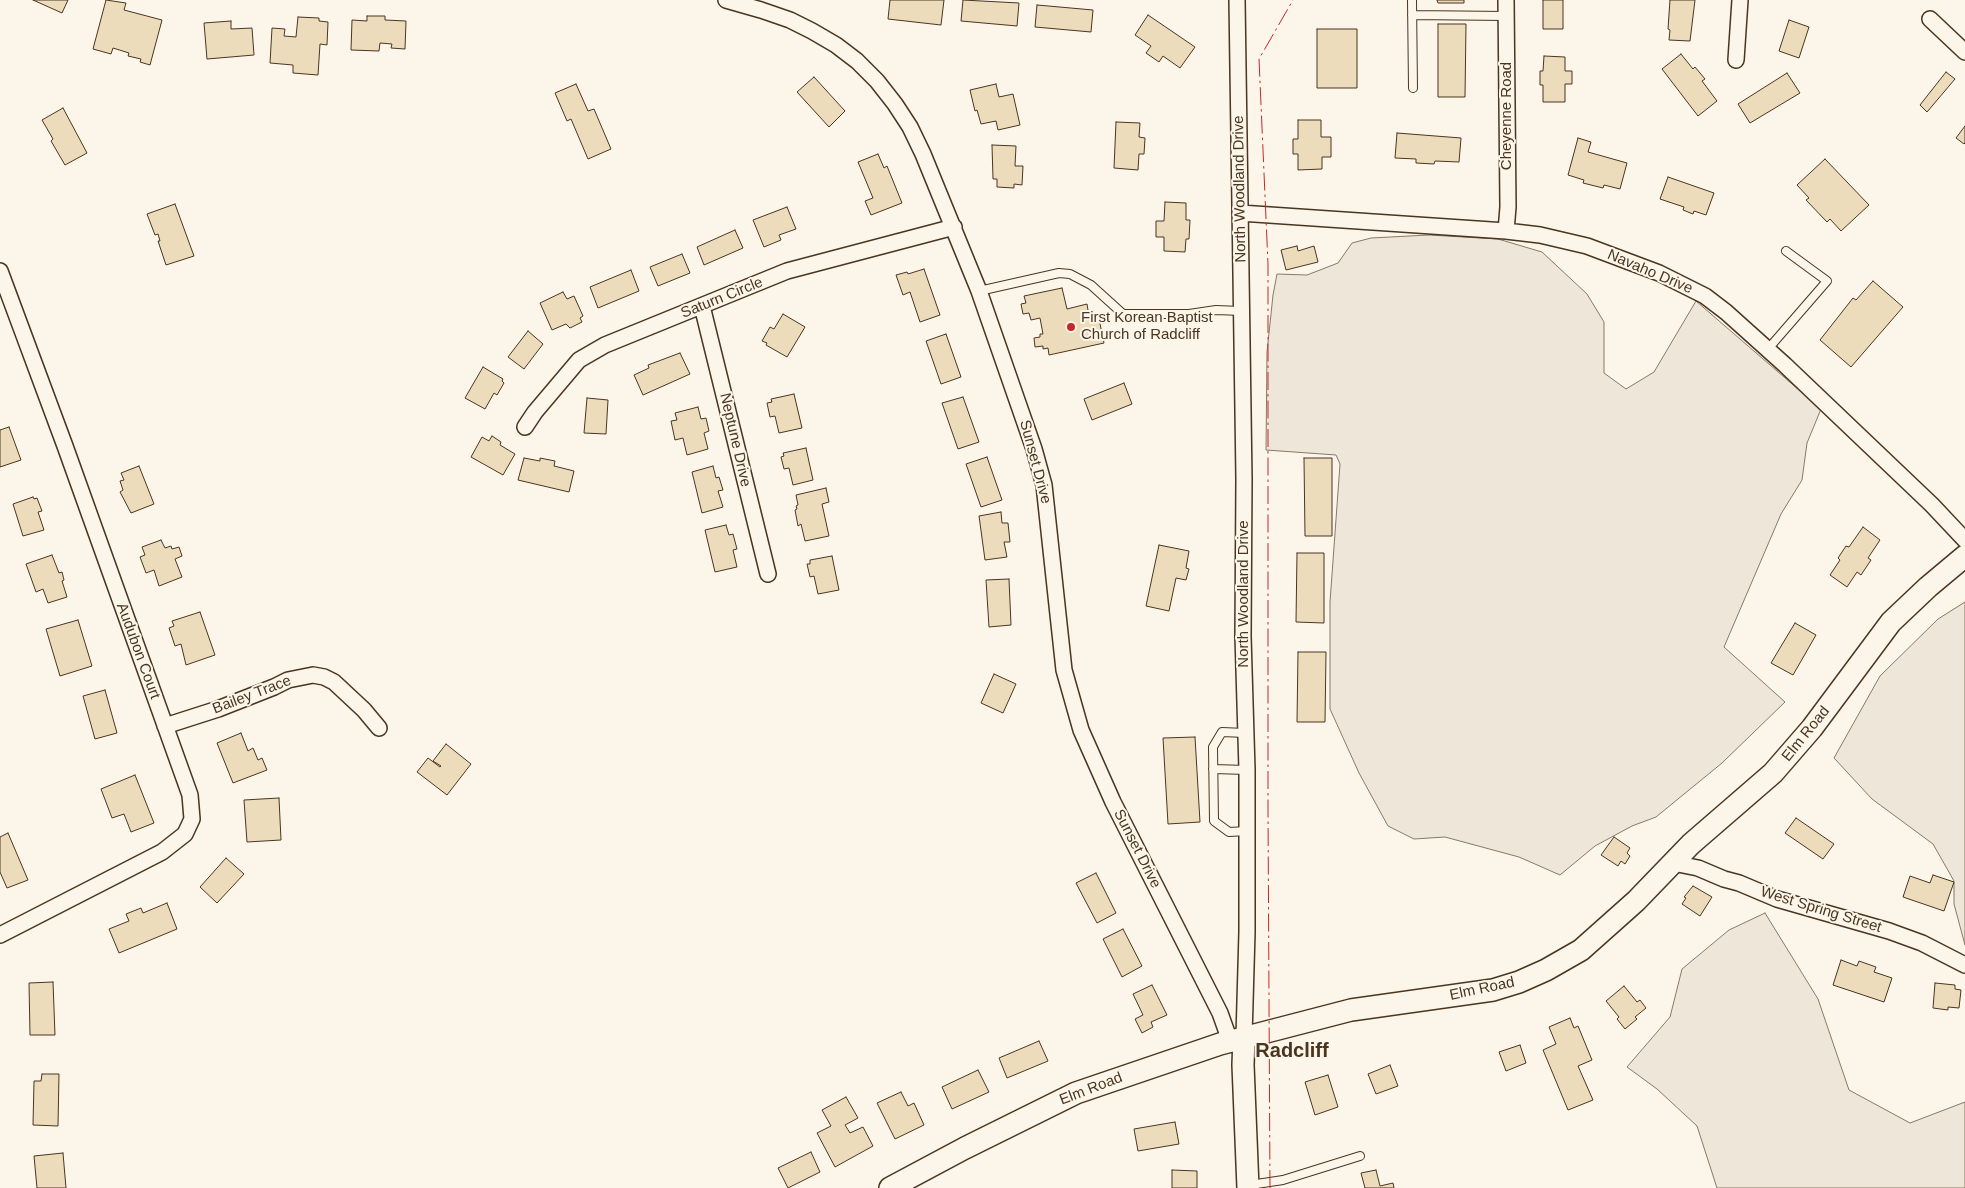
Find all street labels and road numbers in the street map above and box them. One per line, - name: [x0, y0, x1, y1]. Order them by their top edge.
- street label: Cheyenne Road: [1498, 62, 1516, 170]
- street label: North Woodland Drive: [1230, 115, 1250, 263]
- street label: Navaho Drive: [1605, 246, 1695, 298]
- street label: Saturn Circle: [678, 273, 766, 323]
- street label: Neptune Drive: [715, 391, 755, 489]
- street label: Sunset Drive: [1015, 418, 1055, 506]
- street label: North Woodland Drive: [1235, 520, 1253, 668]
- street label: Audubon Court: [112, 601, 164, 701]
- street label: Bailey Trace: [210, 672, 294, 718]
- street label: Elm Road: [1778, 703, 1834, 765]
- street label: Sunset Drive: [1109, 807, 1165, 891]
- street label: West Spring Street: [1758, 883, 1884, 937]
- street label: Elm Road: [1448, 973, 1516, 1005]
- street label: Elm Road: [1057, 1069, 1125, 1109]

